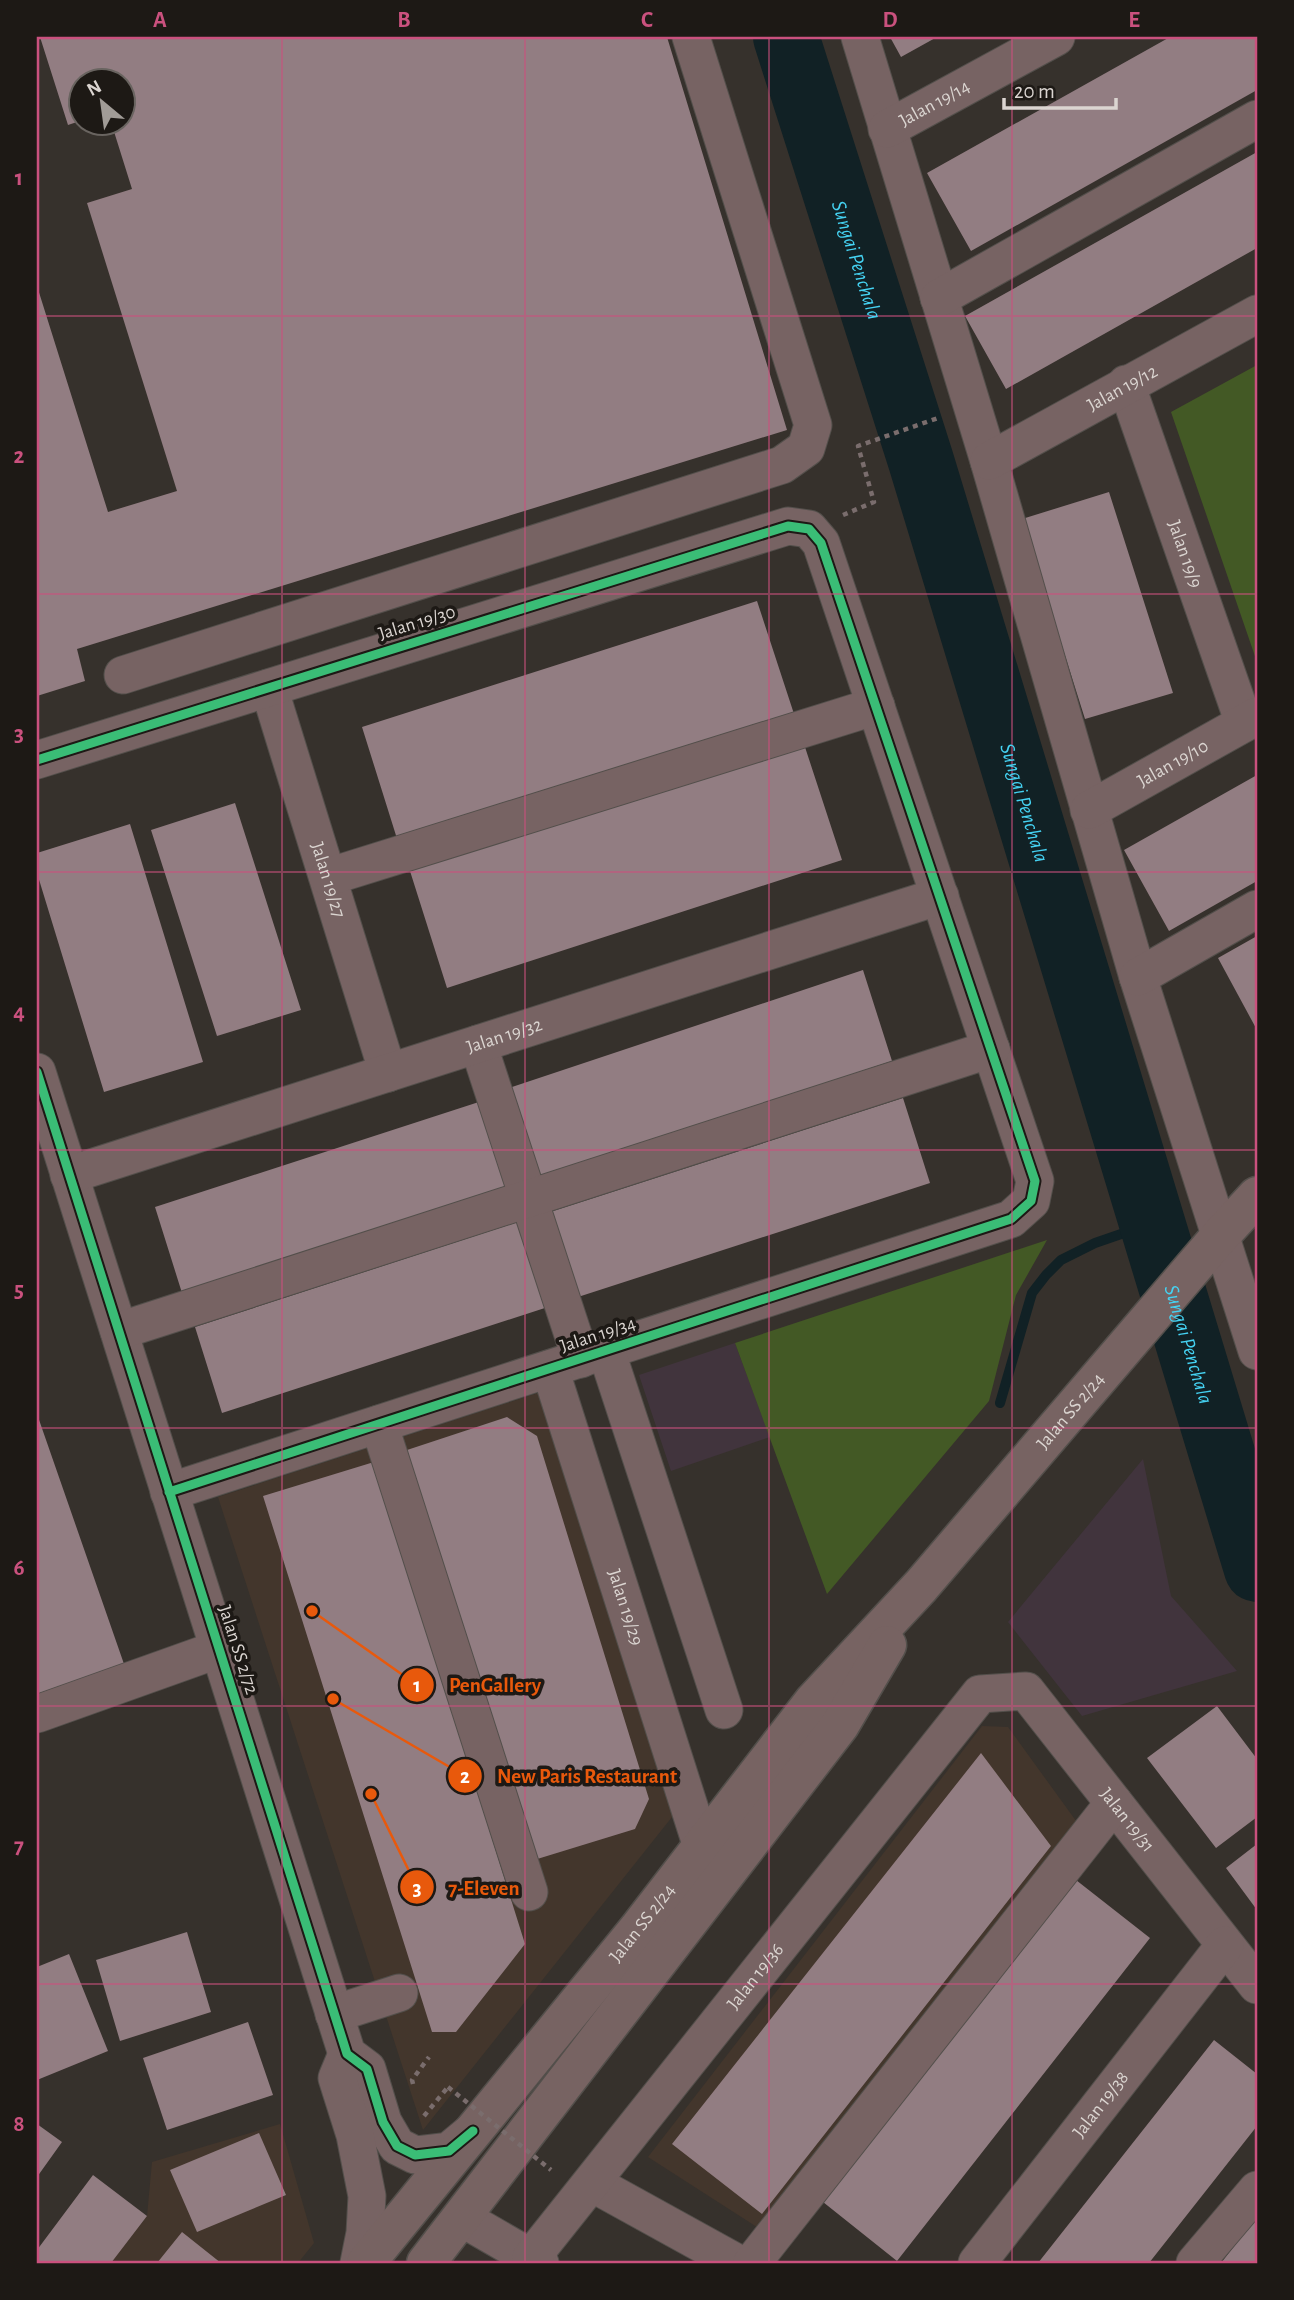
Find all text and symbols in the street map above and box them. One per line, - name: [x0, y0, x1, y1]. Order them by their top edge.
- text: A: [153, 9, 167, 32]
- text: B: [397, 9, 411, 32]
- text: C: [641, 9, 653, 32]
- text: D: [882, 9, 898, 32]
- text: E: [1128, 9, 1140, 32]
- north arrow: [66, 66, 136, 136]
- scale bar: [1004, 66, 1116, 110]
- street label: Jalan 19/14: [896, 76, 973, 130]
- text: N: [84, 77, 105, 100]
- text: 20 m: [1014, 81, 1055, 102]
- text: 1: [15, 167, 23, 190]
- water label: Sungai Penchala: [828, 198, 886, 322]
- street label: Jalan 19/12: [1084, 361, 1161, 415]
- text: 2: [14, 445, 25, 468]
- street label: Jalan 19/9: [1165, 518, 1206, 590]
- street label: Jalan 19/30: [376, 602, 458, 644]
- text: 3: [14, 723, 24, 746]
- street label: Jalan 19/10: [1134, 736, 1211, 790]
- water label: Sungai Penchala: [997, 741, 1053, 865]
- street label: Jalan 19/27: [308, 840, 349, 920]
- text: 4: [13, 1001, 25, 1024]
- street label: Jalan 19/32: [464, 1015, 545, 1057]
- text: 5: [14, 1279, 24, 1302]
- water label: Sungai Penchala: [1161, 1282, 1217, 1406]
- street label: Jalan 19/34: [558, 1314, 638, 1356]
- street label: Jalan SS 2/24: [1033, 1369, 1108, 1453]
- text: 6: [13, 1557, 25, 1580]
- street label: Jalan 19/29: [605, 1567, 647, 1648]
- street label: Jalan SS 2/72: [215, 1603, 261, 1697]
- callout: PenGallery: [399, 1664, 555, 1706]
- text: 1: [413, 1675, 421, 1696]
- text: PenGallery: [449, 1675, 542, 1696]
- callout: New Paris Restaurant: [448, 1755, 691, 1797]
- text: 2: [460, 1766, 470, 1787]
- text: New Paris Restaurant: [497, 1766, 677, 1787]
- street label: Jalan 19/31: [1096, 1784, 1158, 1856]
- text: 7: [14, 1835, 24, 1858]
- callout: 7-Eleven: [399, 1866, 533, 1908]
- text: 3: [412, 1878, 422, 1899]
- text: 7-Eleven: [448, 1878, 520, 1899]
- street label: Jalan SS 2/24: [606, 1880, 679, 1966]
- street label: Jalan 19/36: [723, 1940, 787, 2013]
- street label: Jalan 19/38: [1069, 2068, 1132, 2141]
- text: 8: [13, 2113, 25, 2136]

